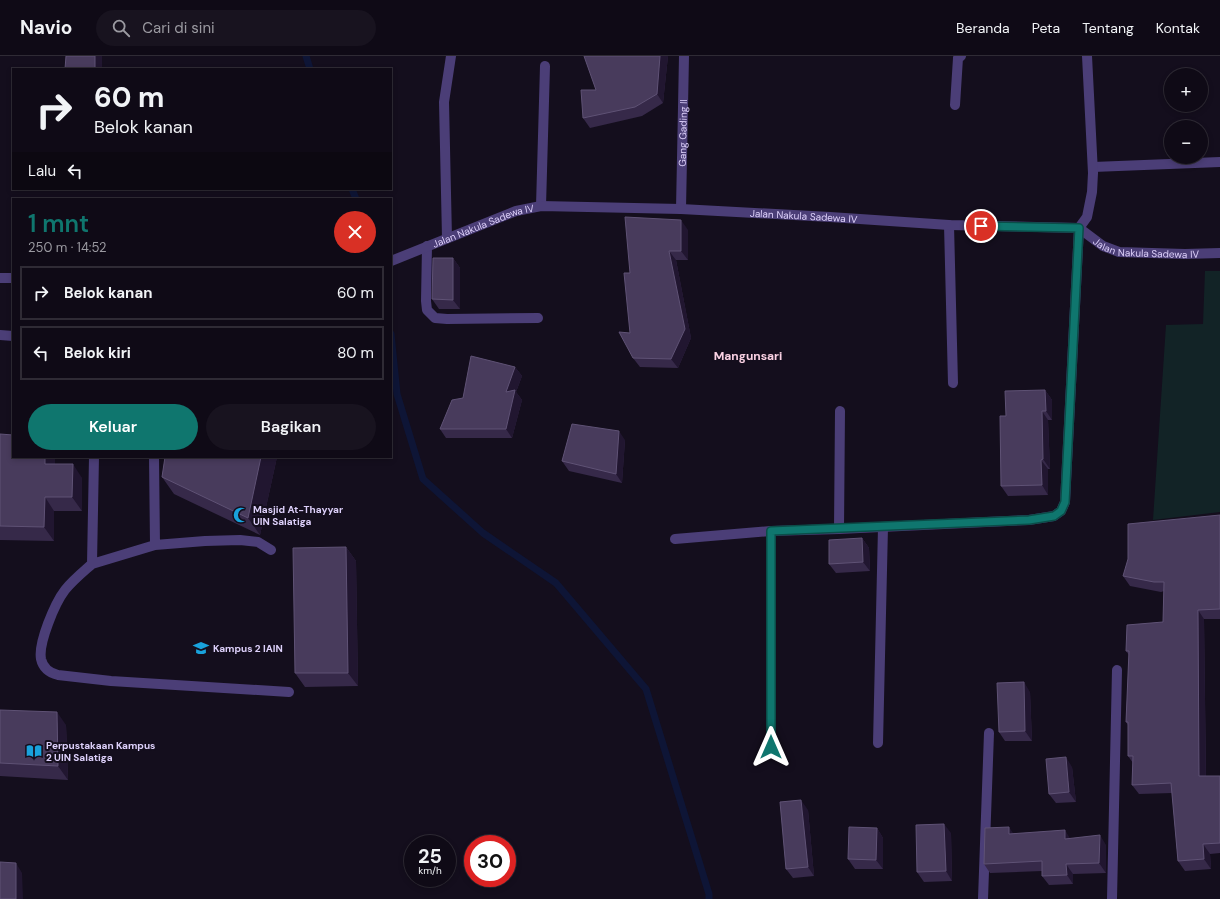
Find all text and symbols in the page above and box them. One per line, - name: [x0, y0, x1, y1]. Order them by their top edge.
- search box: [96, 10, 376, 46]
- text: Navio: [20, 15, 72, 40]
- icon: search: [110, 17, 132, 39]
- text: Cari di sini: [142, 18, 215, 38]
- text: Beranda: [956, 19, 1010, 37]
- text: Peta: [1032, 19, 1060, 37]
- text: Tentang: [1082, 19, 1134, 37]
- text: Kontak: [1156, 19, 1200, 37]
- map controls: [1164, 68, 1208, 164]
- button: +: [1164, 68, 1208, 112]
- text: 60 m: [94, 79, 164, 116]
- icon: right: [28, 84, 80, 136]
- street label: Gang Gading II: [675, 99, 690, 167]
- text: Belok kanan: [94, 115, 193, 139]
- button: −: [1164, 120, 1208, 164]
- icon: left: [64, 160, 86, 182]
- text: Lalu: [28, 161, 56, 181]
- street label: Jalan Nakula Sadewa IV: [430, 201, 535, 250]
- street label: Jalan Nakula Sadewa IV: [750, 206, 858, 225]
- text: 1 mnt: [28, 208, 89, 239]
- pin: [964, 209, 998, 243]
- button: close: [334, 211, 376, 253]
- icon: arrive: [970, 215, 992, 237]
- street label: Jalan Nakula Sadewa IV: [1091, 234, 1200, 261]
- text: 250 m · 14:52: [28, 239, 107, 256]
- icon: right: [30, 282, 52, 304]
- text: Belok kanan: [64, 283, 152, 303]
- text: 60 m: [337, 283, 374, 303]
- icon: left: [30, 342, 52, 364]
- text: Belok kiri: [64, 343, 131, 363]
- text: 80 m: [337, 343, 374, 363]
- district label: Mangunsari: [714, 348, 782, 364]
- button: Keluar: [28, 404, 198, 450]
- button: Bagikan: [206, 404, 376, 450]
- place label: Masjid At-Thayyar UIN Salatiga: [253, 503, 343, 528]
- mosque icon: Masjid At-Thayyar UIN Salatiga: [232, 506, 250, 524]
- school or university icon: Kampus 2 IAIN: [192, 639, 210, 657]
- place label: Kampus 2 IAIN: [213, 642, 283, 655]
- position arrow: [750, 726, 792, 768]
- place label: Perpustakaan Kampus 2 UIN Salatiga: [46, 739, 155, 764]
- library icon: Perpustakaan Kampus 2 UIN Salatiga: [25, 742, 43, 760]
- speed limit sign: 30: [464, 835, 516, 887]
- text: 25: [418, 843, 442, 869]
- text: km/h: [418, 864, 442, 877]

